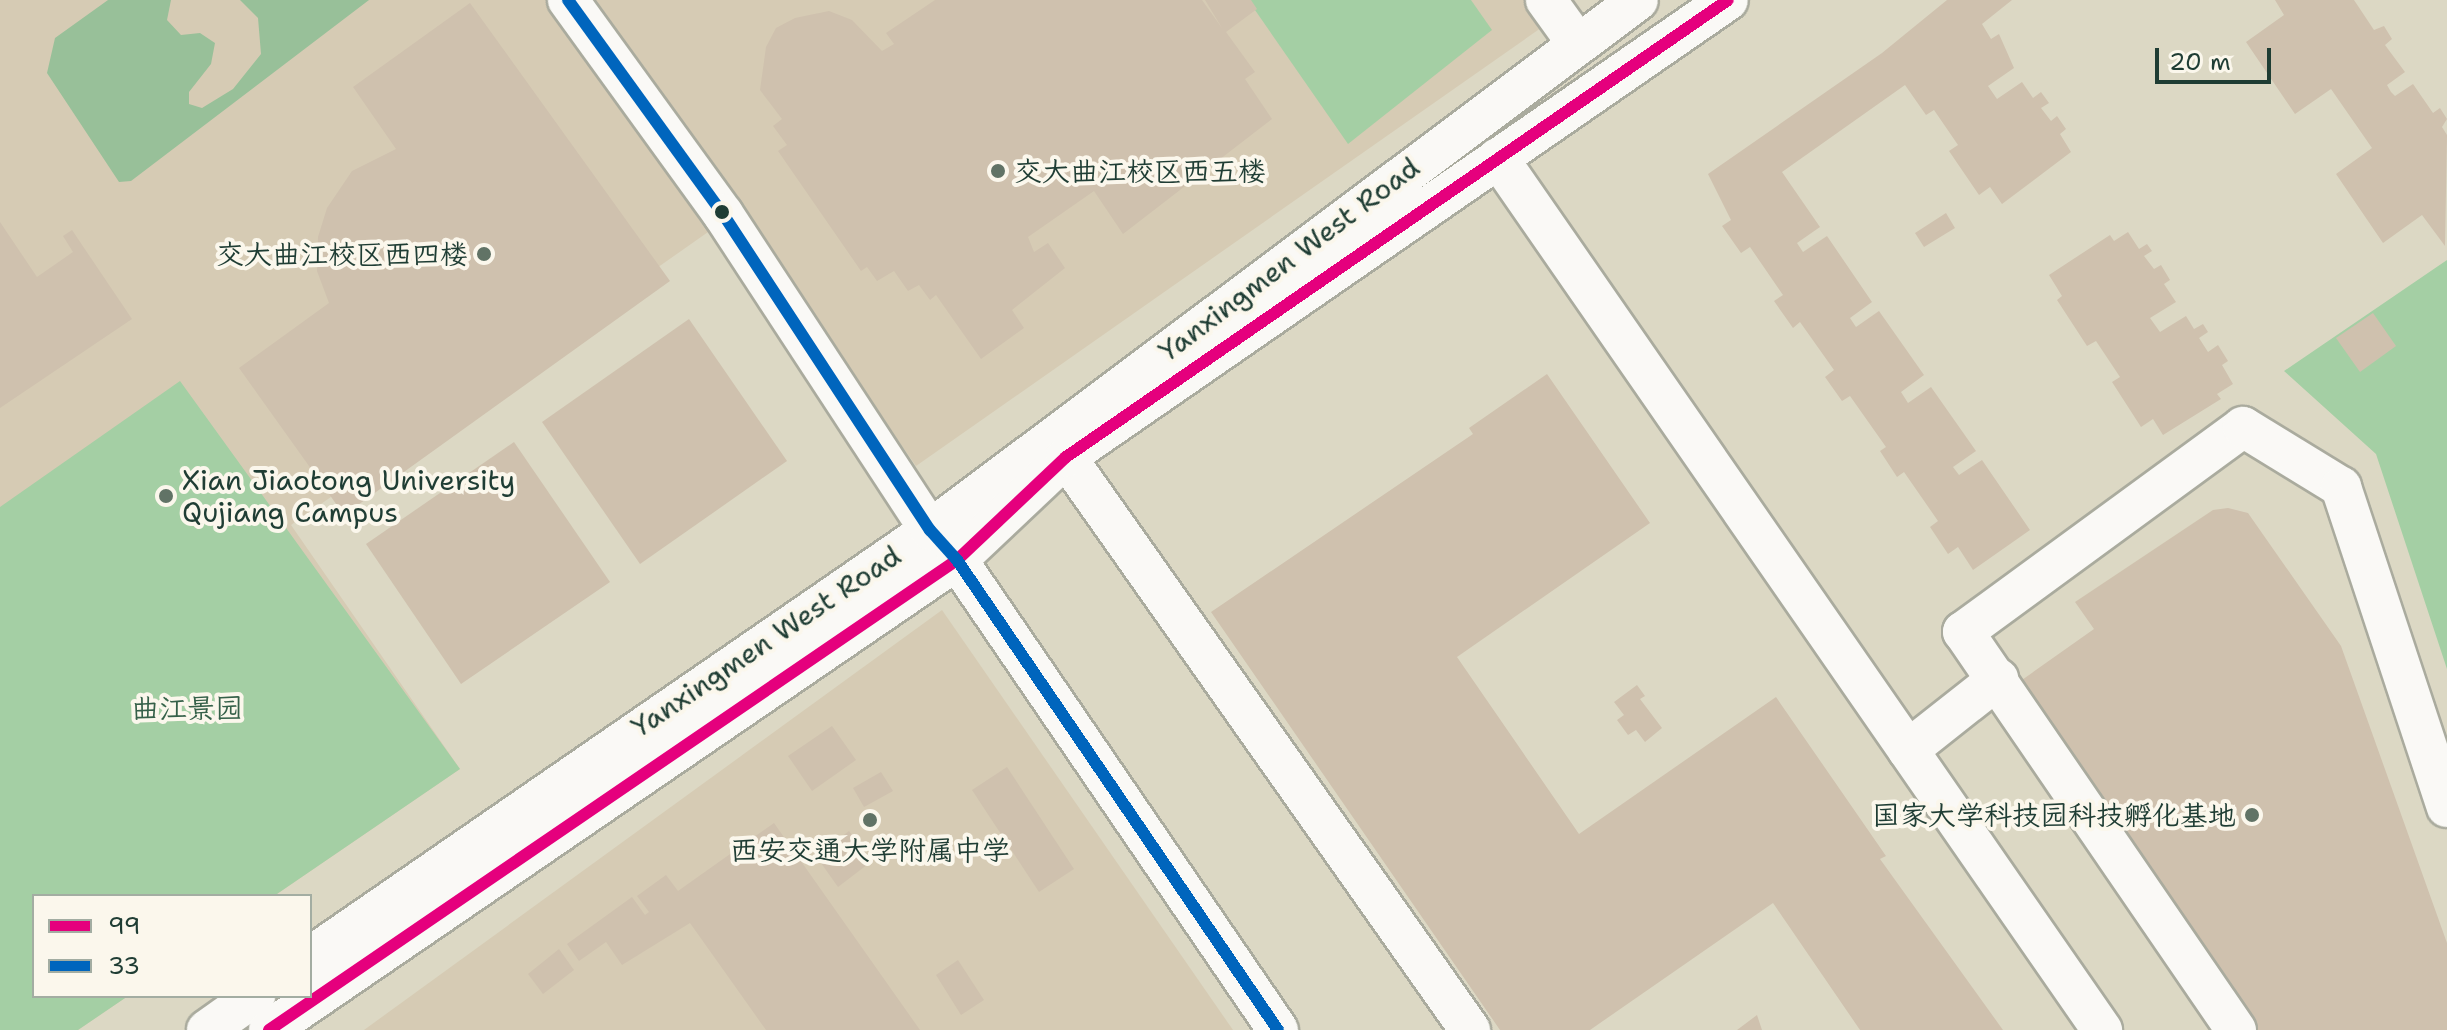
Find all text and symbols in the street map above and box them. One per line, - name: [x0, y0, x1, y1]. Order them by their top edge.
- scale bar: [2159, 32, 2275, 82]
- text: 20 m: [2169, 46, 2231, 78]
- street label: Yanxingmen West Road: [1152, 150, 1426, 368]
- place label: 交大曲江校区西五楼: [1014, 154, 1266, 188]
- marker: 交大曲江校区西五楼: [989, 162, 1007, 180]
- unlabelled marker: [714, 204, 730, 220]
- place label: 交大曲江校区西四楼: [216, 237, 468, 271]
- marker: 交大曲江校区西四楼: [475, 245, 493, 263]
- place label: Xian Jiaotong University Qujiang Campus: [182, 463, 515, 529]
- marker: Xian Jiaotong University Qujiang Campus: [157, 487, 175, 505]
- street label: Yanxingmen West Road: [625, 538, 907, 744]
- park label: 曲江景园: [131, 691, 243, 725]
- place label: 国家大学科技园科技孵化基地: [1872, 798, 2236, 832]
- marker: 国家大学科技园科技孵化基地: [2243, 806, 2261, 824]
- marker: 西安交通大学附属中学: [861, 811, 879, 829]
- place label: 西安交通大学附属中学: [730, 833, 1010, 867]
- legend: [32, 894, 312, 998]
- text: 99: [108, 910, 141, 942]
- text: 33: [108, 950, 140, 982]

